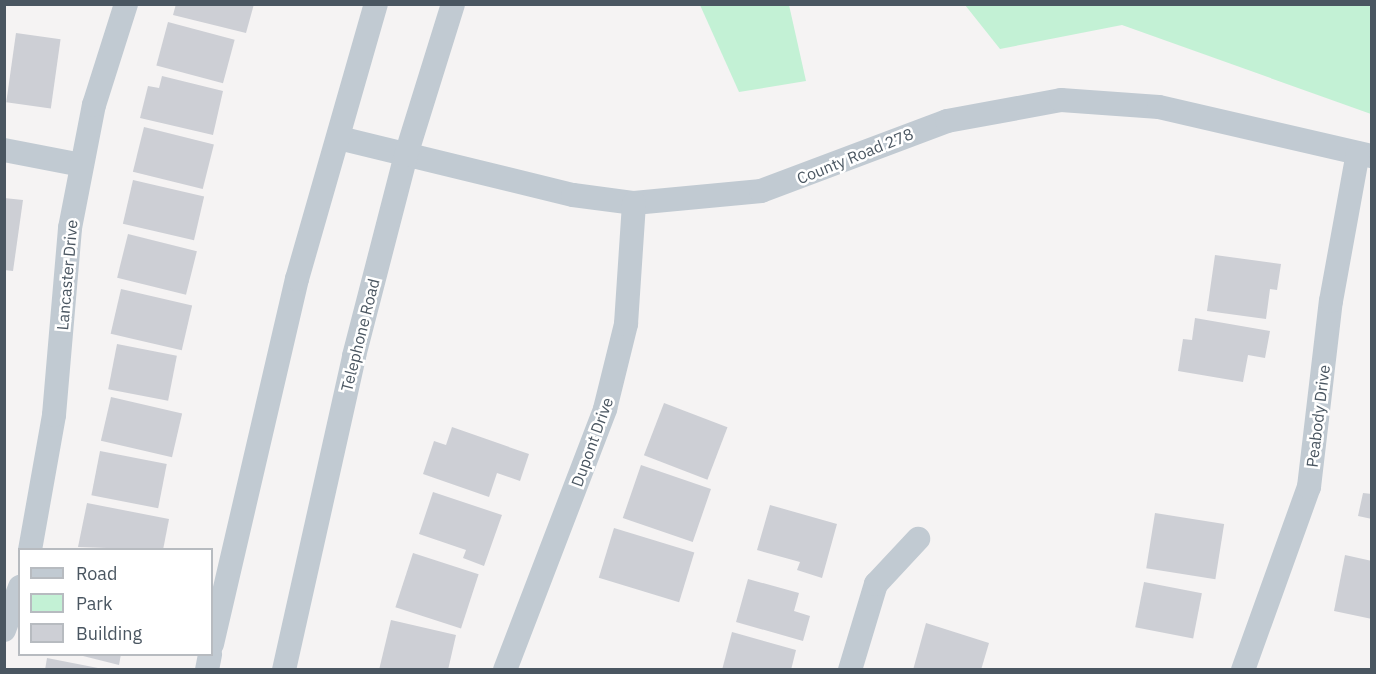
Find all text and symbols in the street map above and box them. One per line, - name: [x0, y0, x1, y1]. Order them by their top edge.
- street label: County Road 278: [794, 124, 916, 188]
- street label: Lancaster Drive: [53, 219, 81, 331]
- street label: Telephone Road: [337, 277, 383, 393]
- street label: Peabody Drive: [1302, 364, 1334, 468]
- street label: Dupont Drive: [567, 395, 617, 489]
- legend: [18, 548, 213, 656]
- text: Road: [76, 562, 117, 585]
- text: Park: [76, 592, 112, 615]
- text: Building: [76, 622, 142, 645]

